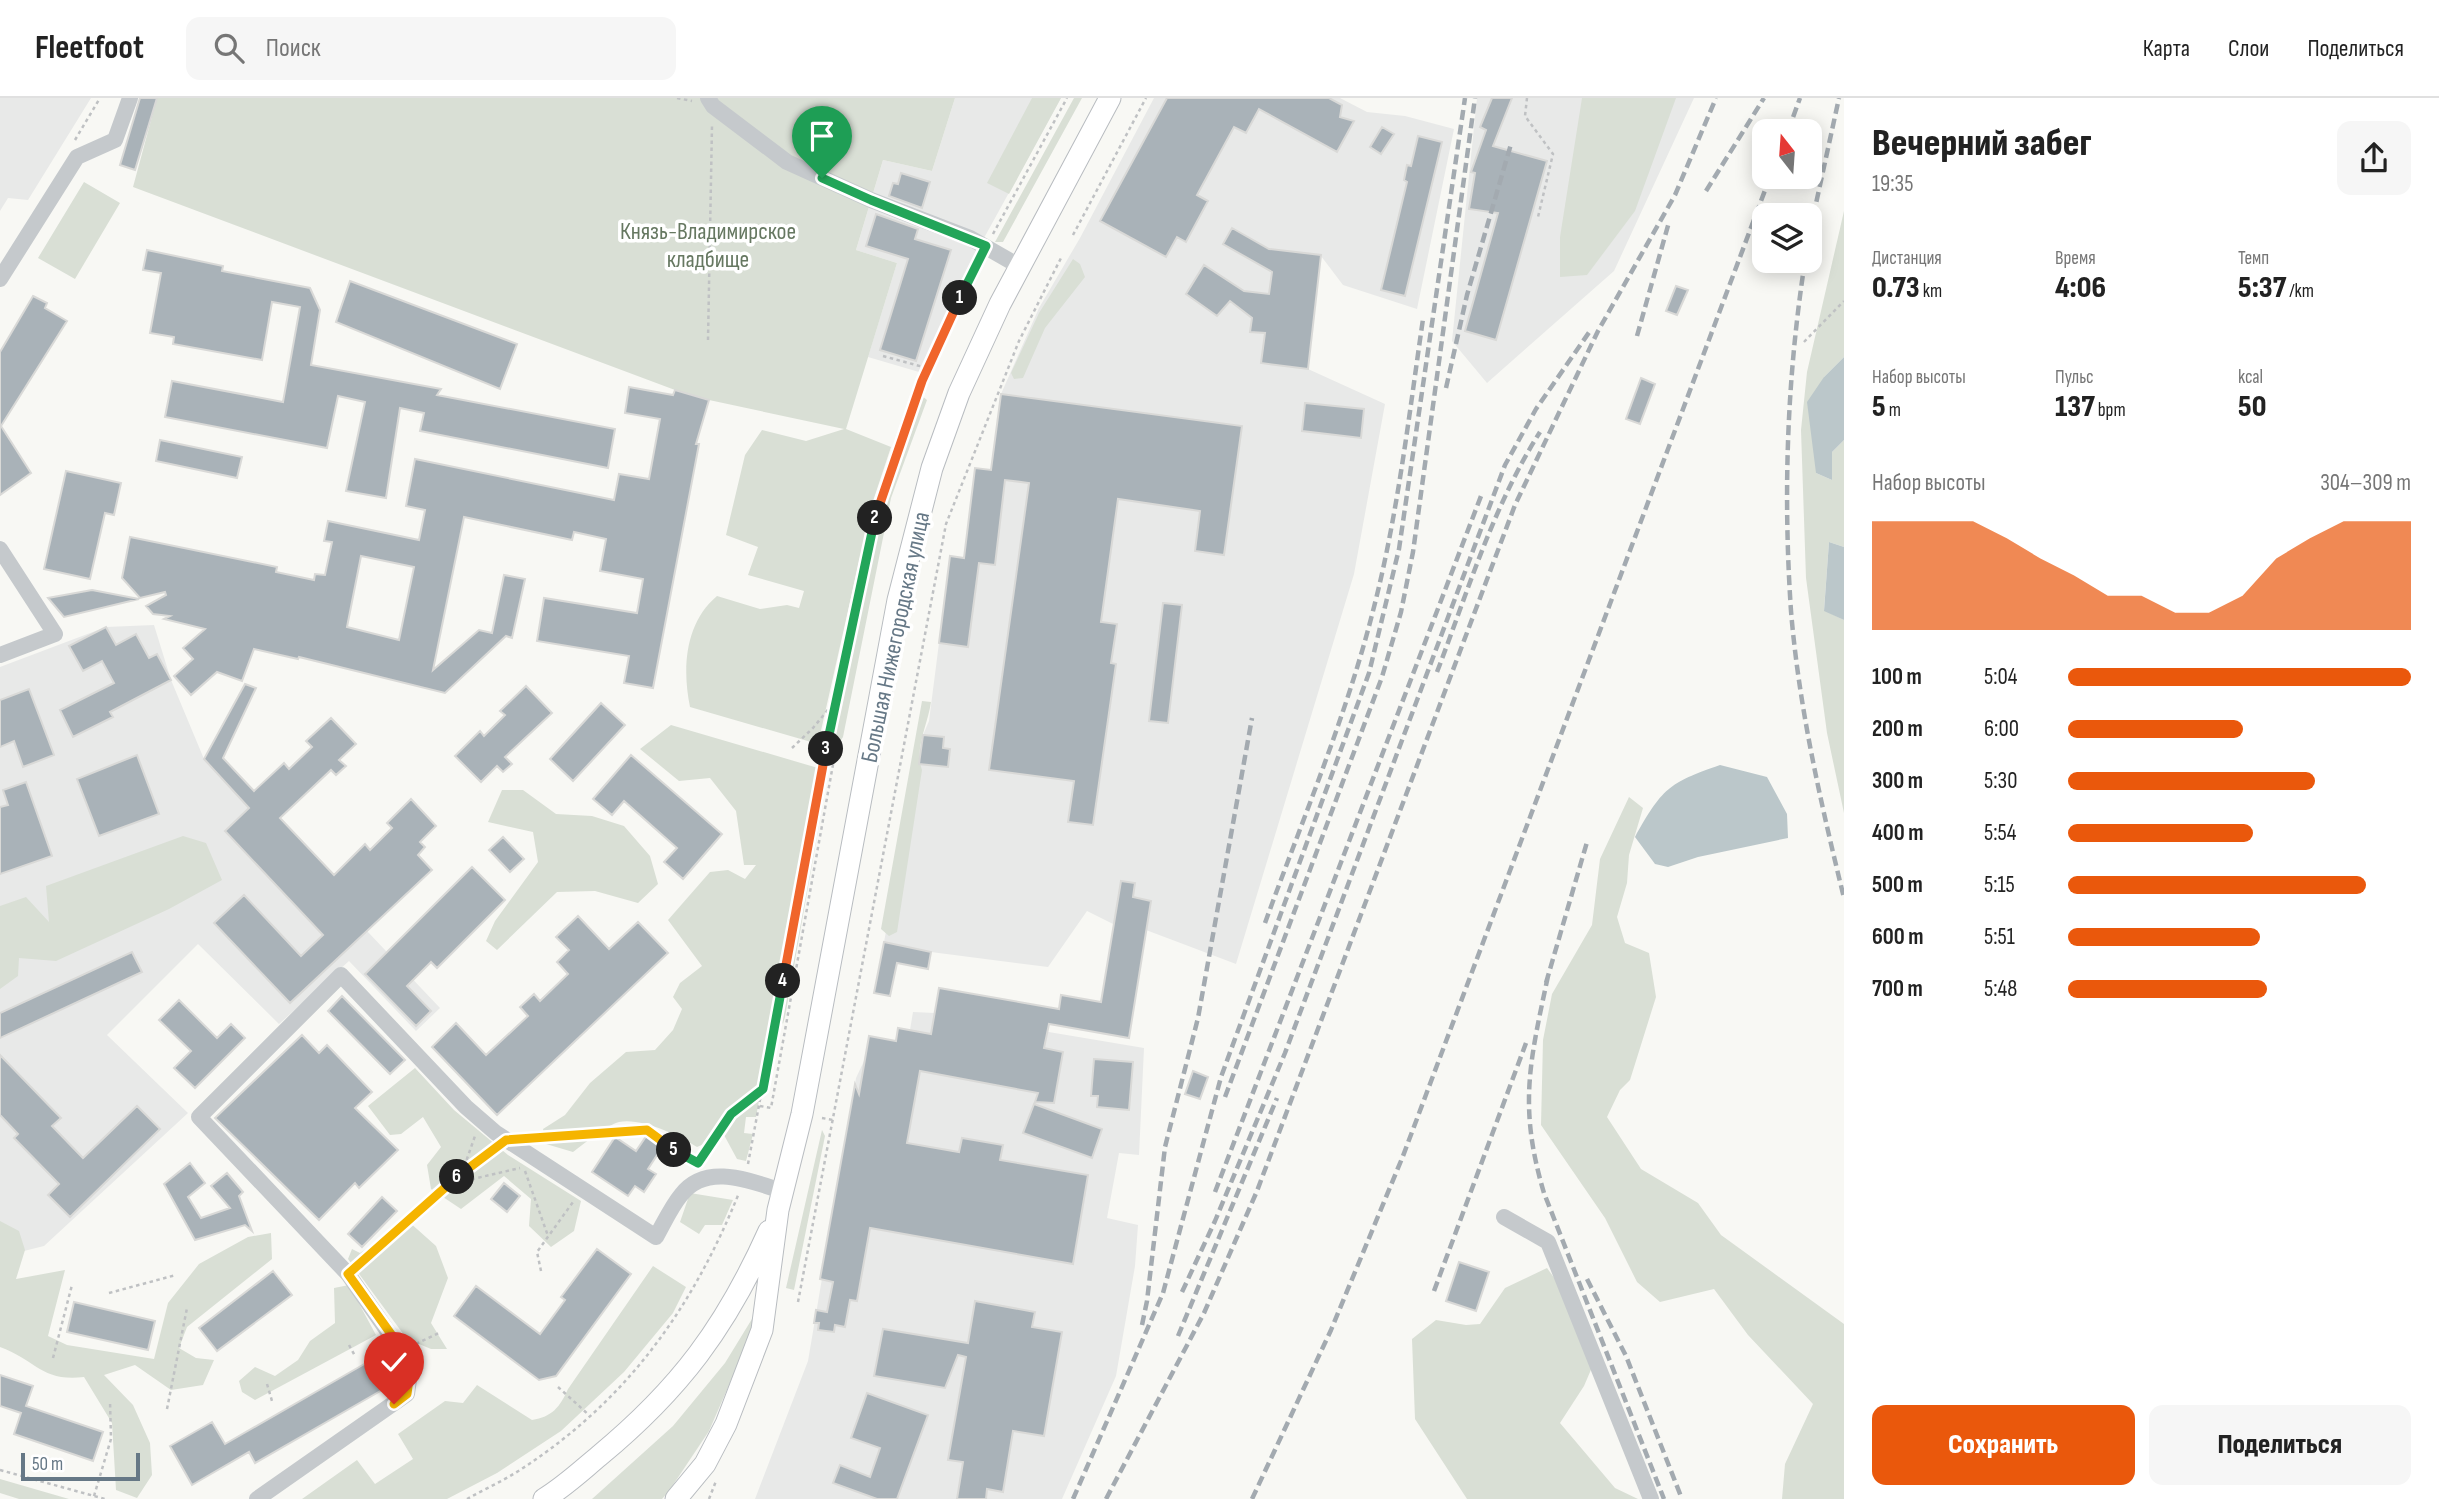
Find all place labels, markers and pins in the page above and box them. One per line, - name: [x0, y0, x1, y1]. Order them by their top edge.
- pin: [792, 106, 852, 178]
- pin: 1: [942, 280, 978, 316]
- pin: 2: [858, 500, 892, 536]
- pin: 3: [808, 732, 844, 766]
- pin: 4: [766, 964, 800, 998]
- pin: 5: [656, 1132, 692, 1168]
- pin: 6: [440, 1160, 475, 1194]
- pin: [364, 1332, 424, 1404]

